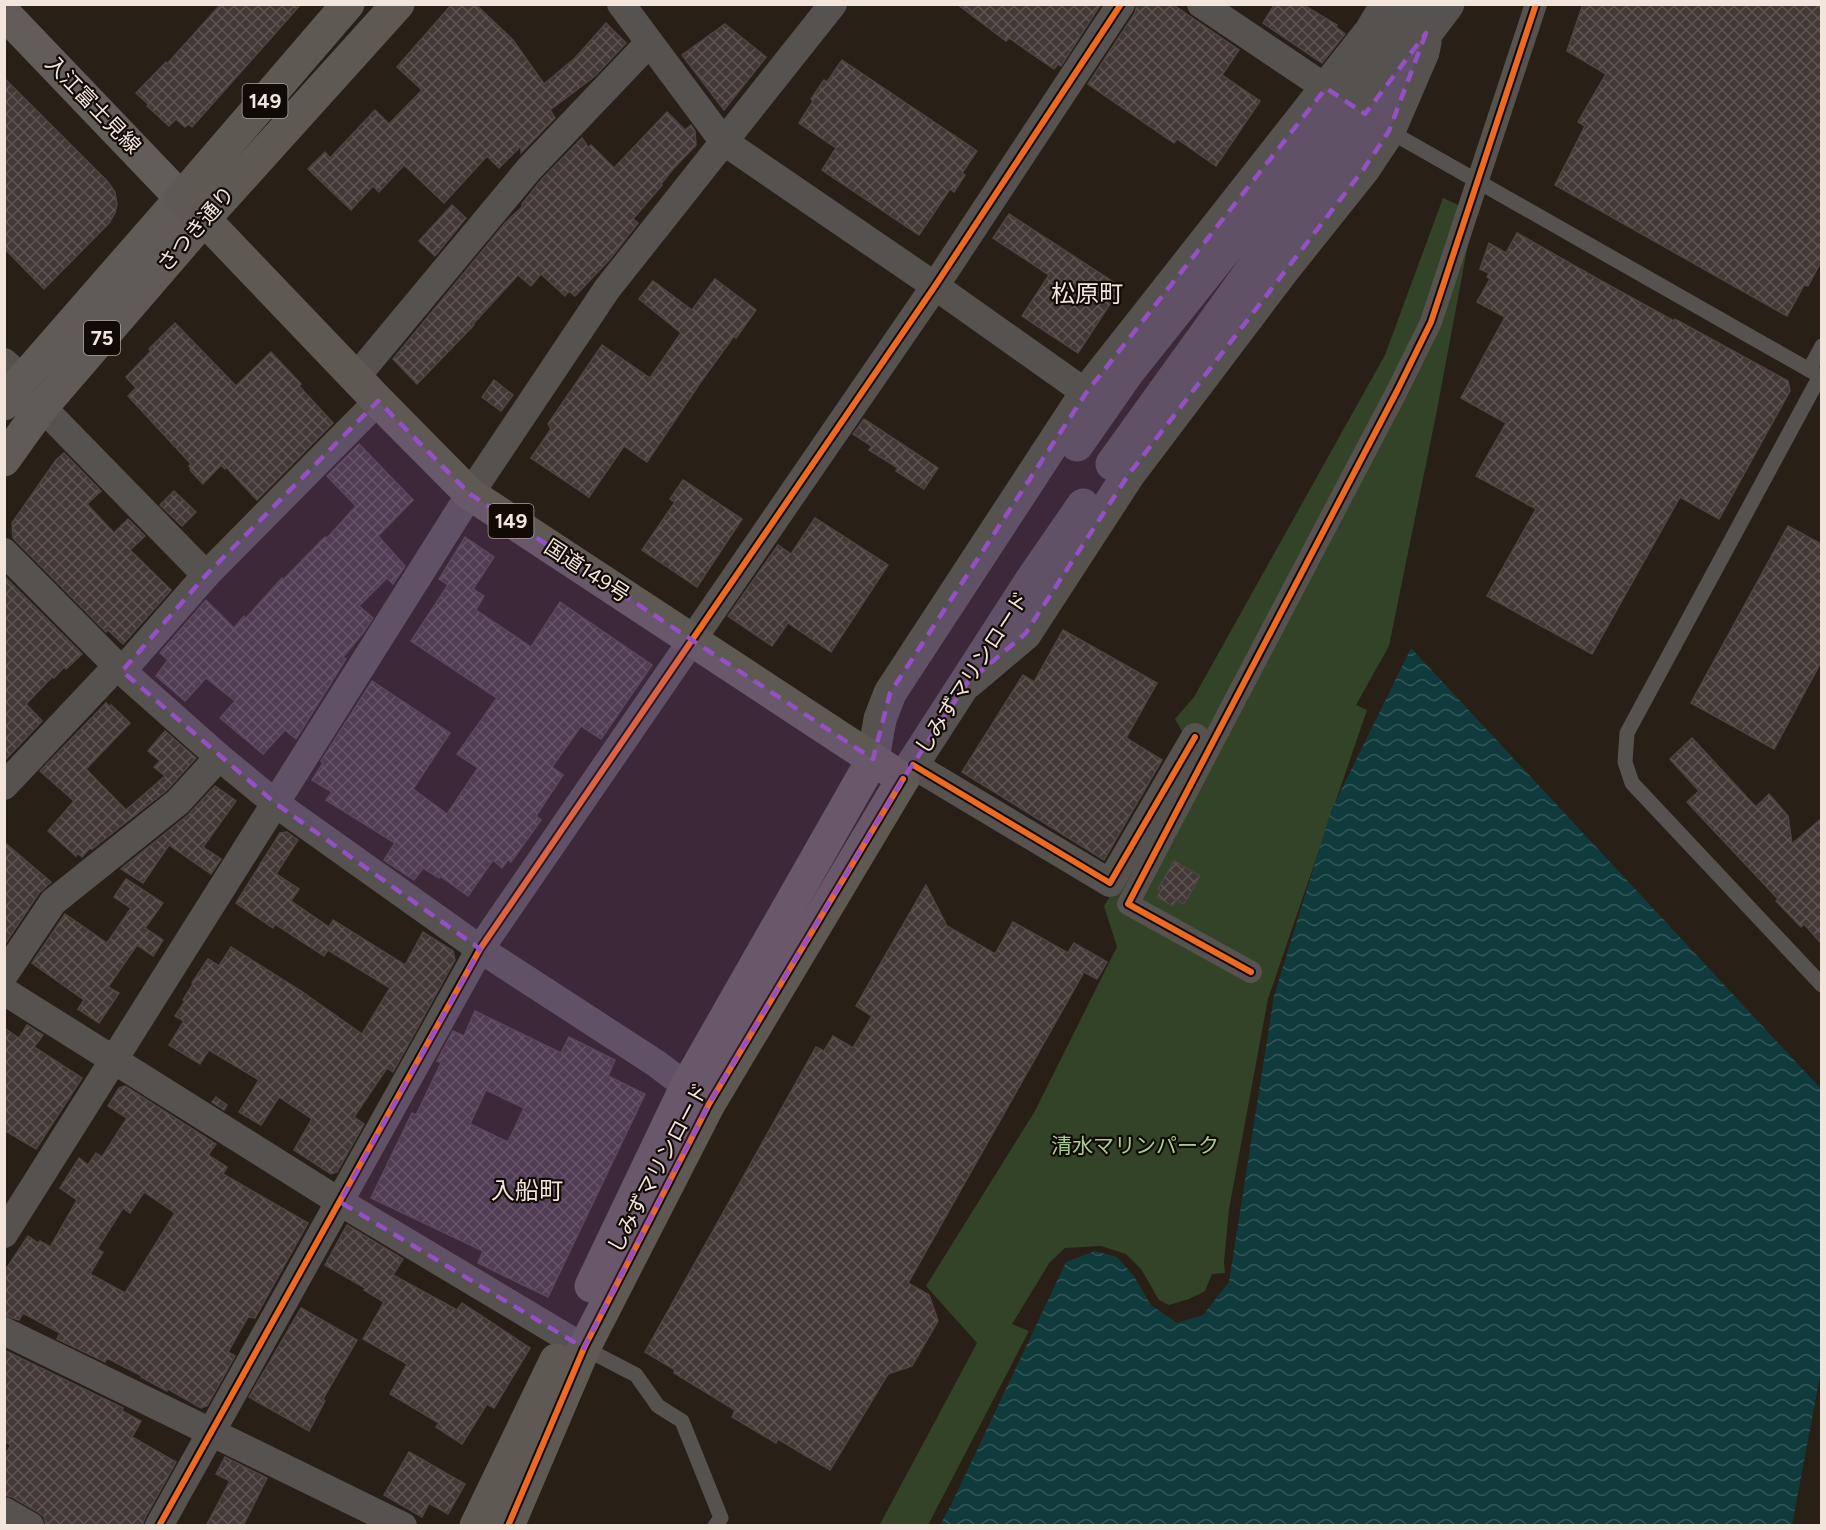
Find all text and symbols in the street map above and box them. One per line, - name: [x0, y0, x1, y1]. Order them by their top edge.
- street label: 入江富士見線: [41, 51, 146, 159]
- road number: 149: [242, 84, 288, 118]
- street label: さつき通り: [152, 181, 239, 276]
- district label: 松原町: [1051, 279, 1123, 308]
- road number: 75: [84, 321, 120, 355]
- road number: 149: [488, 504, 534, 538]
- street label: 国道149号: [540, 534, 635, 607]
- street label: しみずマリンロード: [910, 587, 1034, 759]
- street label: しみずマリンロード: [602, 1078, 713, 1257]
- park label: 清水マリンパーク: [1051, 1133, 1219, 1158]
- district label: 入船町: [491, 1176, 563, 1205]

